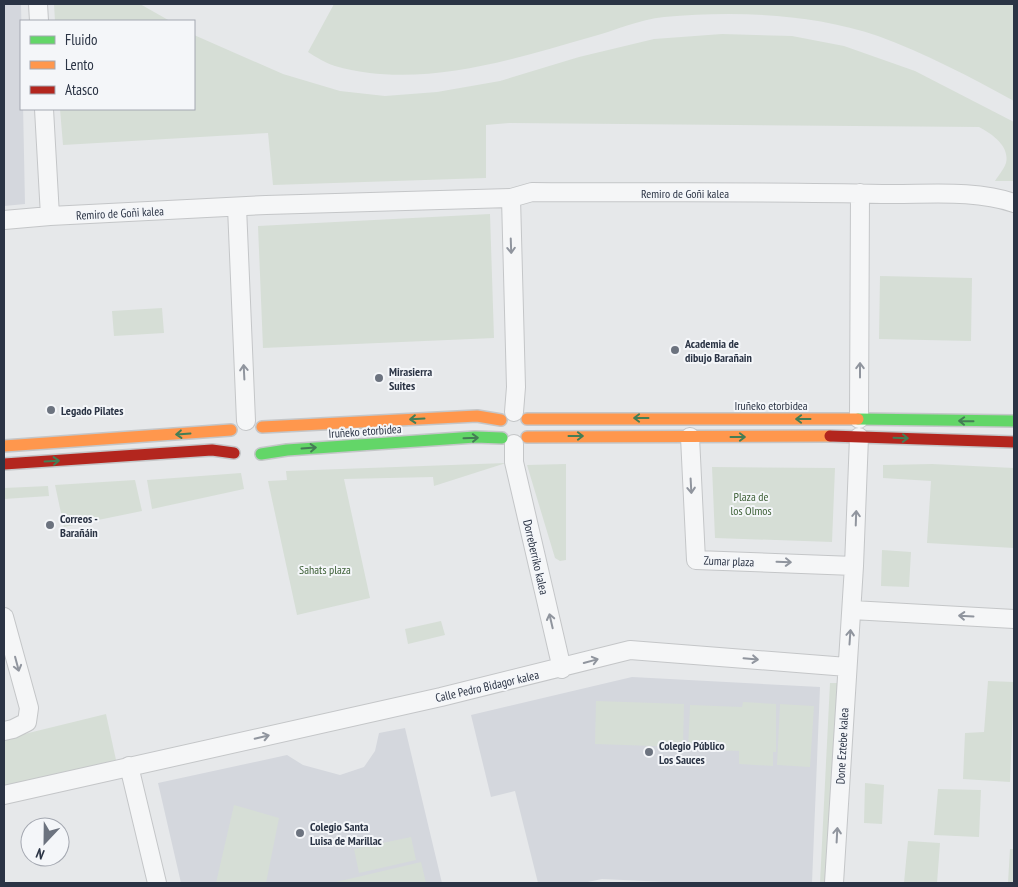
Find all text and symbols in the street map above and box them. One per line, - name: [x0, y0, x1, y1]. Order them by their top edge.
- legend: [20, 20, 195, 110]
- text: Fluido: [65, 30, 97, 49]
- text: Lento: [65, 55, 94, 74]
- text: Atasco: [65, 80, 99, 99]
- street label: Remiro de Goñi kalea: [641, 186, 729, 201]
- street label: Remiro de Goñi kalea: [76, 203, 164, 223]
- one-way arrow: [507, 238, 516, 254]
- place label: Academia de dibujo Barañain: [684, 336, 752, 365]
- marker: Academia de dibujo Barañain: [669, 344, 681, 356]
- one-way arrow: [855, 362, 865, 378]
- one-way arrow: [239, 364, 248, 380]
- place label: Mirasierra Suites: [389, 364, 432, 393]
- marker: Mirasierra Suites: [373, 372, 385, 384]
- street label: Iruñeko etorbidea: [734, 398, 808, 413]
- place label: Legado Pilates: [61, 403, 123, 418]
- marker: Legado Pilates: [45, 404, 57, 416]
- one-way arrow: [633, 413, 649, 423]
- one-way arrow: [795, 414, 812, 424]
- one-way arrow: [410, 415, 426, 424]
- one-way arrow: [958, 416, 974, 425]
- street label: Iruñeko etorbidea: [328, 421, 402, 441]
- one-way arrow: [175, 429, 191, 438]
- one-way arrow: [568, 431, 584, 441]
- one-way arrow: [730, 432, 746, 442]
- one-way arrow: [463, 433, 479, 442]
- one-way arrow: [893, 434, 909, 443]
- one-way arrow: [301, 444, 317, 453]
- one-way arrow: [44, 457, 60, 466]
- one-way arrow: [687, 478, 696, 494]
- park label: Plaza de los Olmos: [730, 489, 772, 518]
- one-way arrow: [852, 510, 861, 526]
- place label: Correos - Barañáin: [60, 511, 98, 540]
- street label: Dorreberriko kalea: [520, 518, 552, 596]
- marker: Correos - Barañáin: [44, 519, 56, 531]
- street label: Zumar plaza: [703, 553, 755, 569]
- one-way arrow: [776, 558, 792, 567]
- park label: Sahats plaza: [299, 562, 351, 577]
- one-way arrow: [958, 611, 974, 621]
- one-way arrow: [546, 614, 555, 630]
- one-way arrow: [845, 630, 854, 646]
- one-way arrow: [743, 654, 759, 664]
- one-way arrow: [12, 655, 22, 671]
- one-way arrow: [582, 655, 598, 665]
- street label: Calle Pedro Bidagor kalea: [434, 667, 540, 705]
- street label: Done Eztebe kalea: [833, 707, 852, 785]
- one-way arrow: [253, 732, 269, 741]
- place label: Colegio Público Los Sauces: [659, 738, 725, 767]
- marker: Colegio Público Los Sauces: [643, 746, 655, 758]
- north arrow: [20, 817, 70, 867]
- place label: Colegio Santa Luisa de Marillac: [310, 819, 383, 848]
- marker: Colegio Santa Luisa de Marillac: [294, 827, 306, 839]
- one-way arrow: [832, 827, 841, 843]
- text: N: [33, 844, 47, 864]

